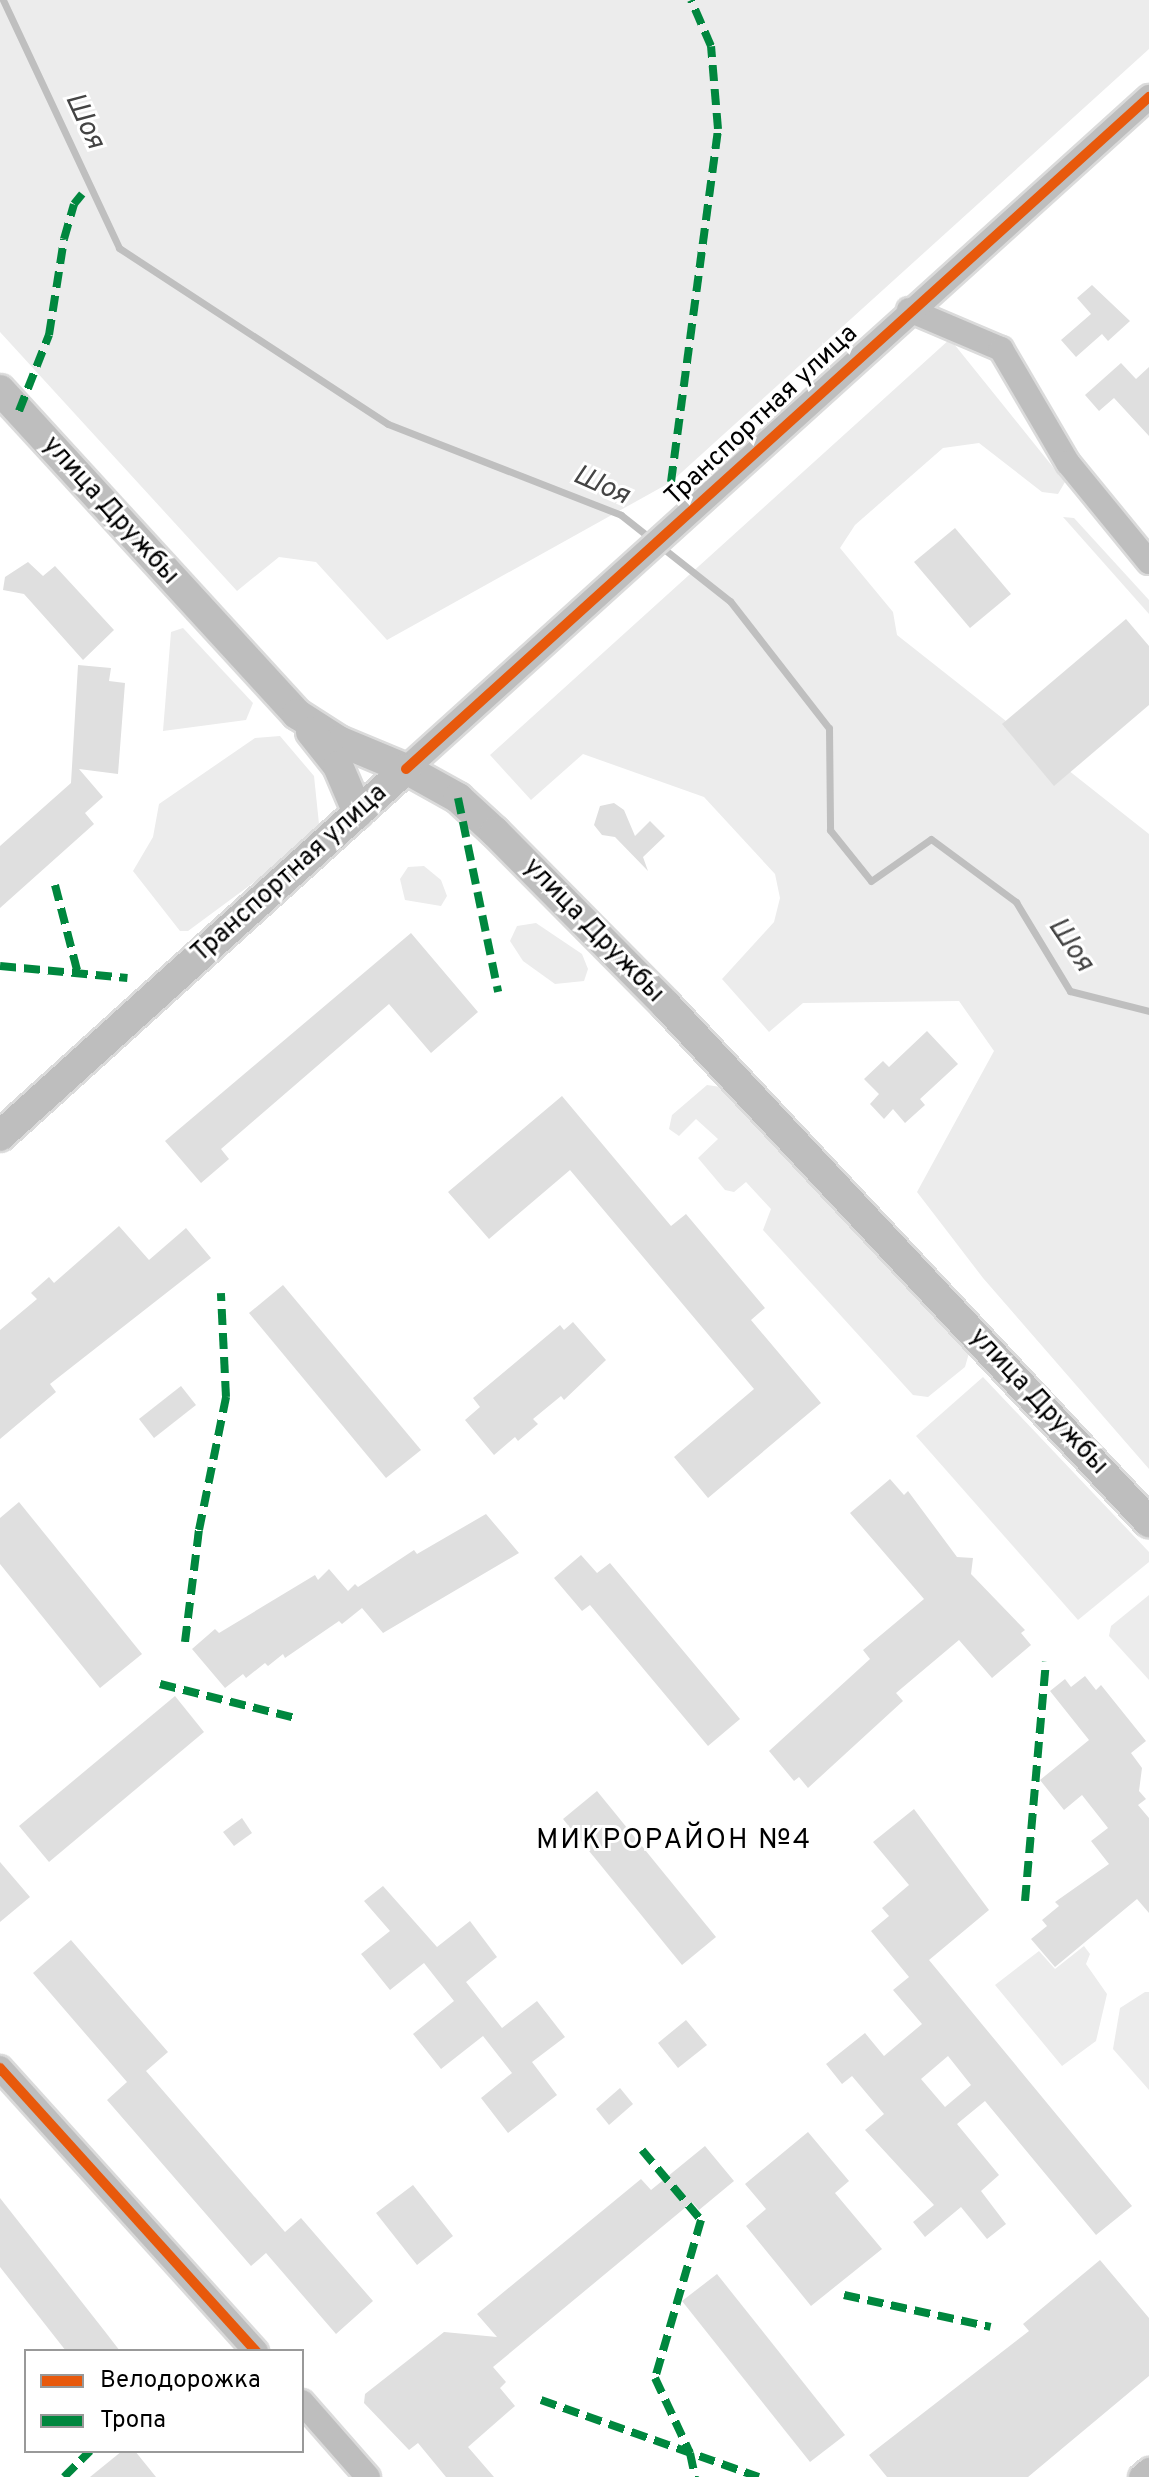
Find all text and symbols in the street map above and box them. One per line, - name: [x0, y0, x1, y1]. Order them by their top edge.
- water label: Шоя: [56, 88, 112, 154]
- street label: Транспортная улица: [659, 319, 865, 513]
- street label: улица Дружбы: [35, 430, 185, 592]
- water label: Шоя: [568, 459, 634, 513]
- street label: Транспортная улица: [186, 778, 394, 970]
- street label: улица Дружбы: [516, 852, 670, 1010]
- water label: Шоя: [1040, 911, 1100, 979]
- street label: улица Дружбы: [962, 1322, 1114, 1482]
- district label: МИКРОРАЙОН №4: [536, 1824, 812, 1858]
- legend: [24, 2349, 304, 2453]
- text: Велодорожка: [100, 2366, 261, 2396]
- text: Тропа: [100, 2406, 166, 2436]

